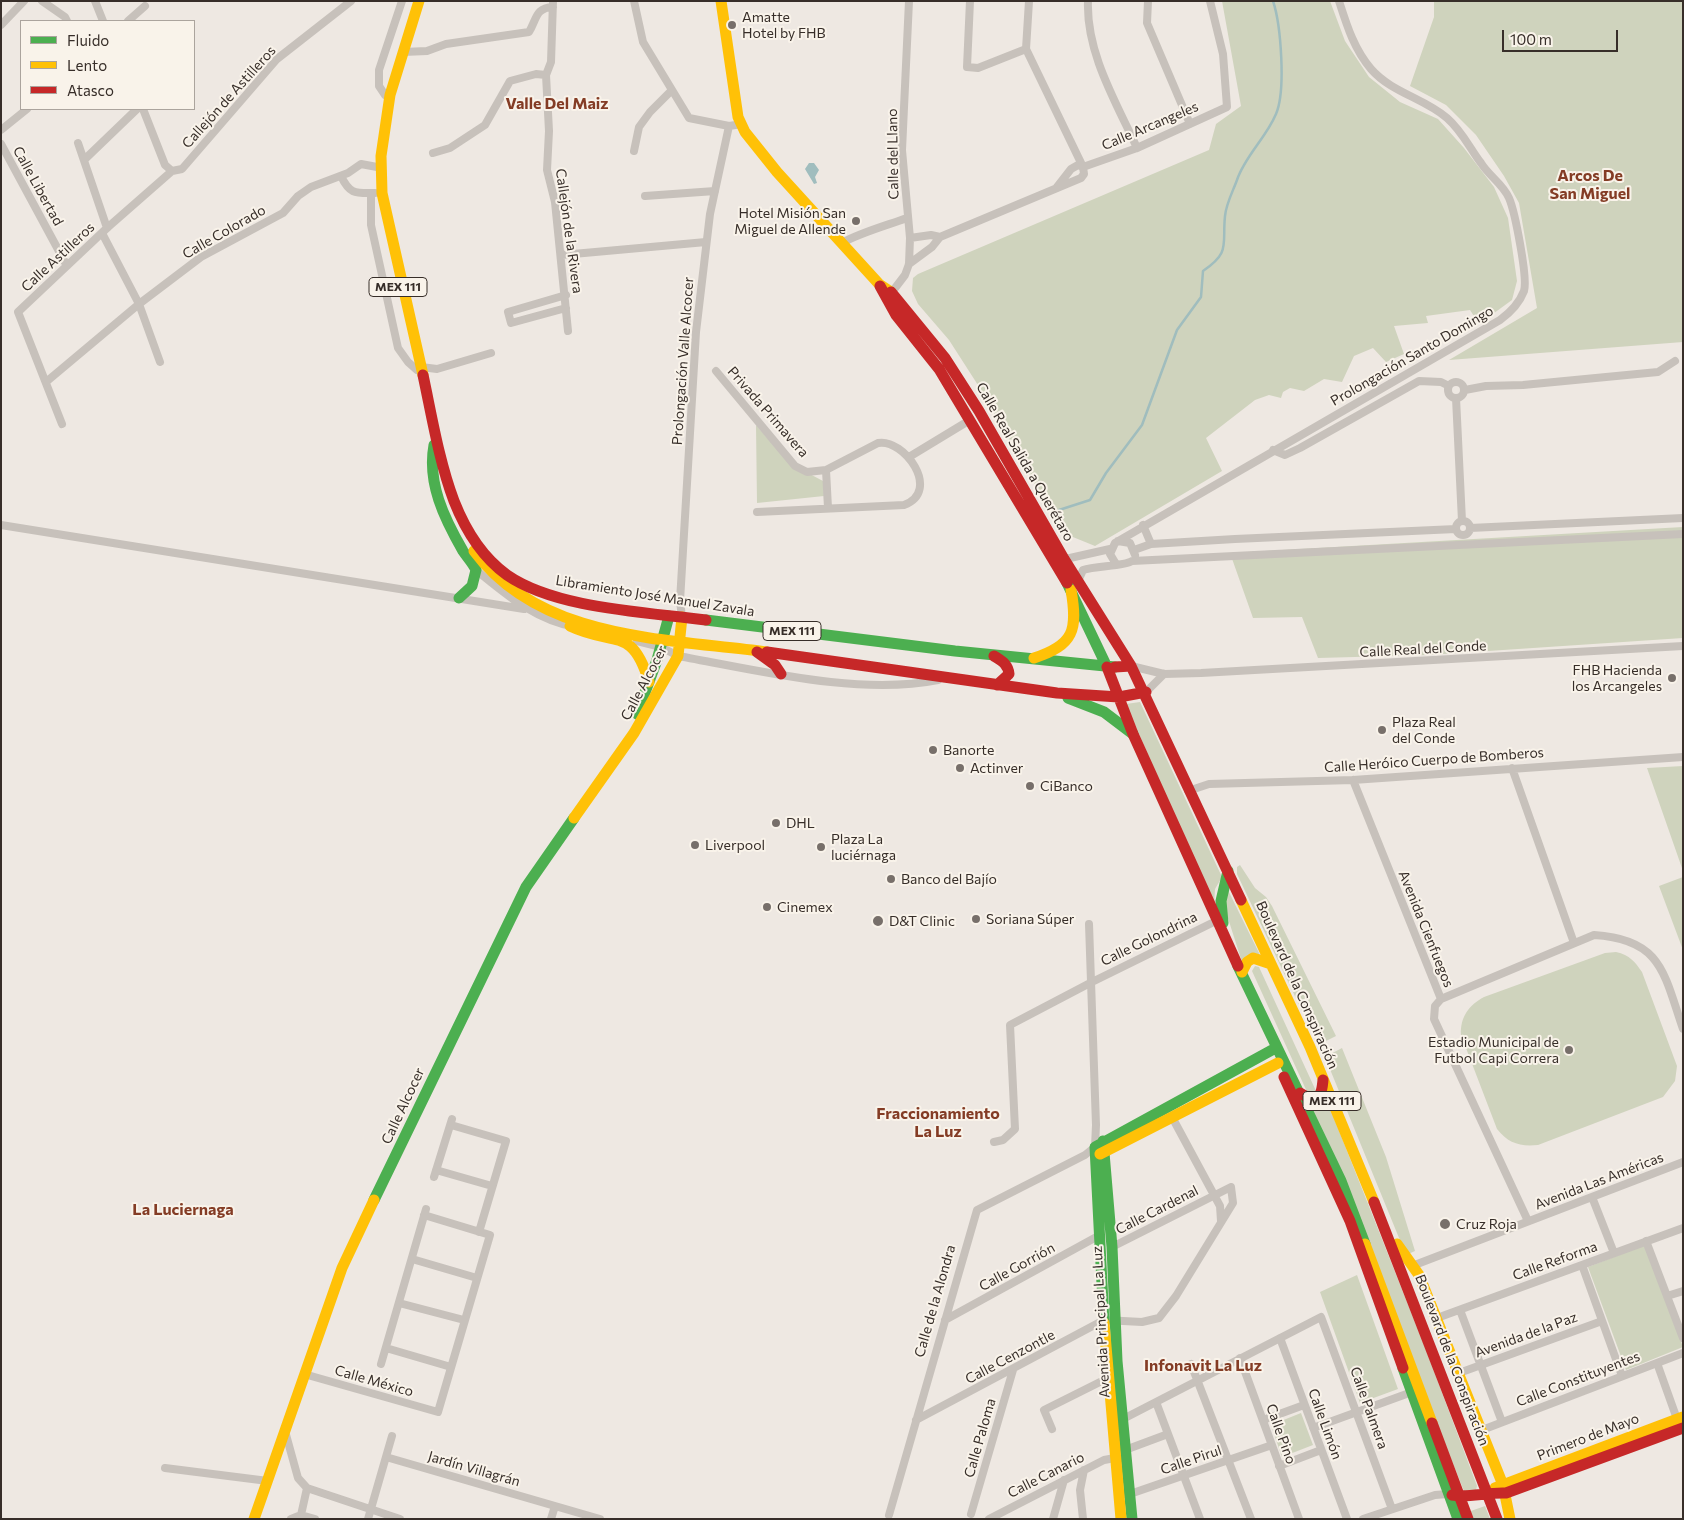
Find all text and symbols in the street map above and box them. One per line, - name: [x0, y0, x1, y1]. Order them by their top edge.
- place label: Amatte Hotel by FHB: [742, 9, 826, 41]
- marker: Amatte Hotel by FHB: [726, 19, 738, 31]
- legend: [20, 20, 195, 110]
- scale bar: [1504, 20, 1620, 52]
- text: 100 m: [1510, 30, 1552, 48]
- text: Fluido: [67, 31, 109, 49]
- street label: Callejón de Astilleros: [179, 42, 279, 152]
- text: Lento: [67, 56, 107, 74]
- text: Atasco: [67, 81, 114, 99]
- district label: Valle Del Maiz: [505, 94, 609, 114]
- street label: Calle Arcangeles: [1099, 98, 1201, 154]
- street label: Calle del Llano: [884, 108, 902, 200]
- street label: Calle Libertad: [9, 143, 67, 229]
- district label: Arcos De San Miguel: [1550, 166, 1630, 204]
- street label: Callejón de la Rivera: [552, 168, 586, 294]
- street label: Calle Colorado: [179, 201, 269, 263]
- place label: Hotel Misión San Miguel de Allende: [734, 205, 846, 238]
- marker: Hotel Misión San Miguel de Allende: [850, 215, 862, 227]
- street label: Calle Astilleros: [18, 219, 98, 295]
- street label: Prolongación Valle Alcocer: [669, 276, 697, 446]
- road number: MEX 111: [369, 278, 427, 296]
- street label: Prolongación Santo Domingo: [1328, 302, 1496, 410]
- street label: Privada Primavera: [724, 363, 812, 461]
- street label: Calle Real Salida a Querétaro: [973, 380, 1077, 544]
- street label: Libramiento José Manuel Zavala: [554, 572, 756, 620]
- road number: MEX 111: [763, 622, 821, 640]
- street label: Calle Real del Conde: [1359, 637, 1487, 661]
- street label: Calle Alcocer: [617, 643, 671, 723]
- place label: FHB Hacienda los Arcangeles: [1572, 662, 1662, 694]
- marker: FHB Hacienda los Arcangeles: [1666, 672, 1678, 684]
- place label: Plaza Real del Conde: [1392, 714, 1456, 746]
- marker: Plaza Real del Conde: [1376, 724, 1388, 736]
- place label: Banorte: [943, 742, 994, 758]
- marker: Banorte: [927, 744, 939, 756]
- street label: Calle Heróico Cuerpo de Bomberos: [1324, 744, 1544, 776]
- place label: Actinver: [970, 760, 1023, 776]
- marker: Actinver: [954, 762, 966, 774]
- place label: CiBanco: [1040, 778, 1093, 794]
- marker: CiBanco: [1024, 780, 1036, 792]
- place label: DHL: [786, 815, 815, 831]
- marker: DHL: [770, 817, 782, 829]
- place label: Plaza La luciérnaga: [831, 831, 896, 864]
- place label: Liverpool: [705, 837, 765, 853]
- marker: Liverpool: [689, 839, 701, 851]
- marker: Plaza La luciérnaga: [815, 841, 827, 853]
- street label: Avenida Cienfuegos: [1395, 868, 1457, 990]
- place label: Banco del Bajío: [901, 871, 997, 887]
- marker: Banco del Bajío: [885, 873, 897, 885]
- street label: Boulevard de la Conspiración: [1252, 898, 1342, 1072]
- place label: Cinemex: [777, 899, 833, 915]
- marker: Cinemex: [761, 901, 773, 913]
- street label: Calle Golondrina: [1098, 908, 1200, 970]
- place label: Soriana Súper: [986, 911, 1074, 927]
- place label: D&T Clinic: [889, 913, 955, 929]
- marker: Soriana Súper: [970, 913, 982, 925]
- marker: D&T Clinic: [871, 914, 885, 928]
- place label: Estadio Municipal de Futbol Capi Correra: [1428, 1034, 1559, 1066]
- marker: Estadio Municipal de Futbol Capi Correra: [1563, 1044, 1575, 1056]
- street label: Calle Alcocer: [378, 1065, 428, 1147]
- road number: MEX 111: [1303, 1092, 1361, 1110]
- district label: Fraccionamiento La Luz: [876, 1104, 1000, 1142]
- street label: Avenida Las Américas: [1532, 1149, 1666, 1213]
- street label: Calle Cardenal: [1113, 1182, 1201, 1238]
- district label: La Luciernaga: [132, 1200, 234, 1220]
- place label: Cruz Roja: [1456, 1216, 1517, 1232]
- marker: Cruz Roja: [1438, 1217, 1452, 1231]
- street label: Calle Reforma: [1510, 1238, 1600, 1284]
- street label: Calle Gorrión: [976, 1239, 1058, 1295]
- street label: Calle de la Alondra: [911, 1243, 959, 1359]
- street label: Avenida Principal La Luz: [1089, 1246, 1113, 1398]
- street label: Boulevard de la Conspiración: [1412, 1272, 1492, 1448]
- street label: Avenida de la Paz: [1472, 1309, 1580, 1361]
- street label: Calle Cenzontle: [962, 1326, 1058, 1388]
- street label: Calle Constituyentes: [1514, 1348, 1642, 1410]
- district label: Infonavit La Luz: [1144, 1356, 1262, 1376]
- street label: Calle México: [333, 1362, 415, 1400]
- street label: Calle Palmera: [1346, 1365, 1392, 1451]
- street label: Calle Limón: [1304, 1386, 1346, 1462]
- street label: Calle Paloma: [961, 1396, 999, 1480]
- street label: Calle Pino: [1262, 1402, 1300, 1466]
- street label: Primero de Mayo: [1535, 1410, 1641, 1464]
- street label: Calle Pirul: [1158, 1442, 1224, 1478]
- street label: Jardín Villagrán: [426, 1448, 522, 1490]
- street label: Calle Canario: [1005, 1448, 1087, 1502]

